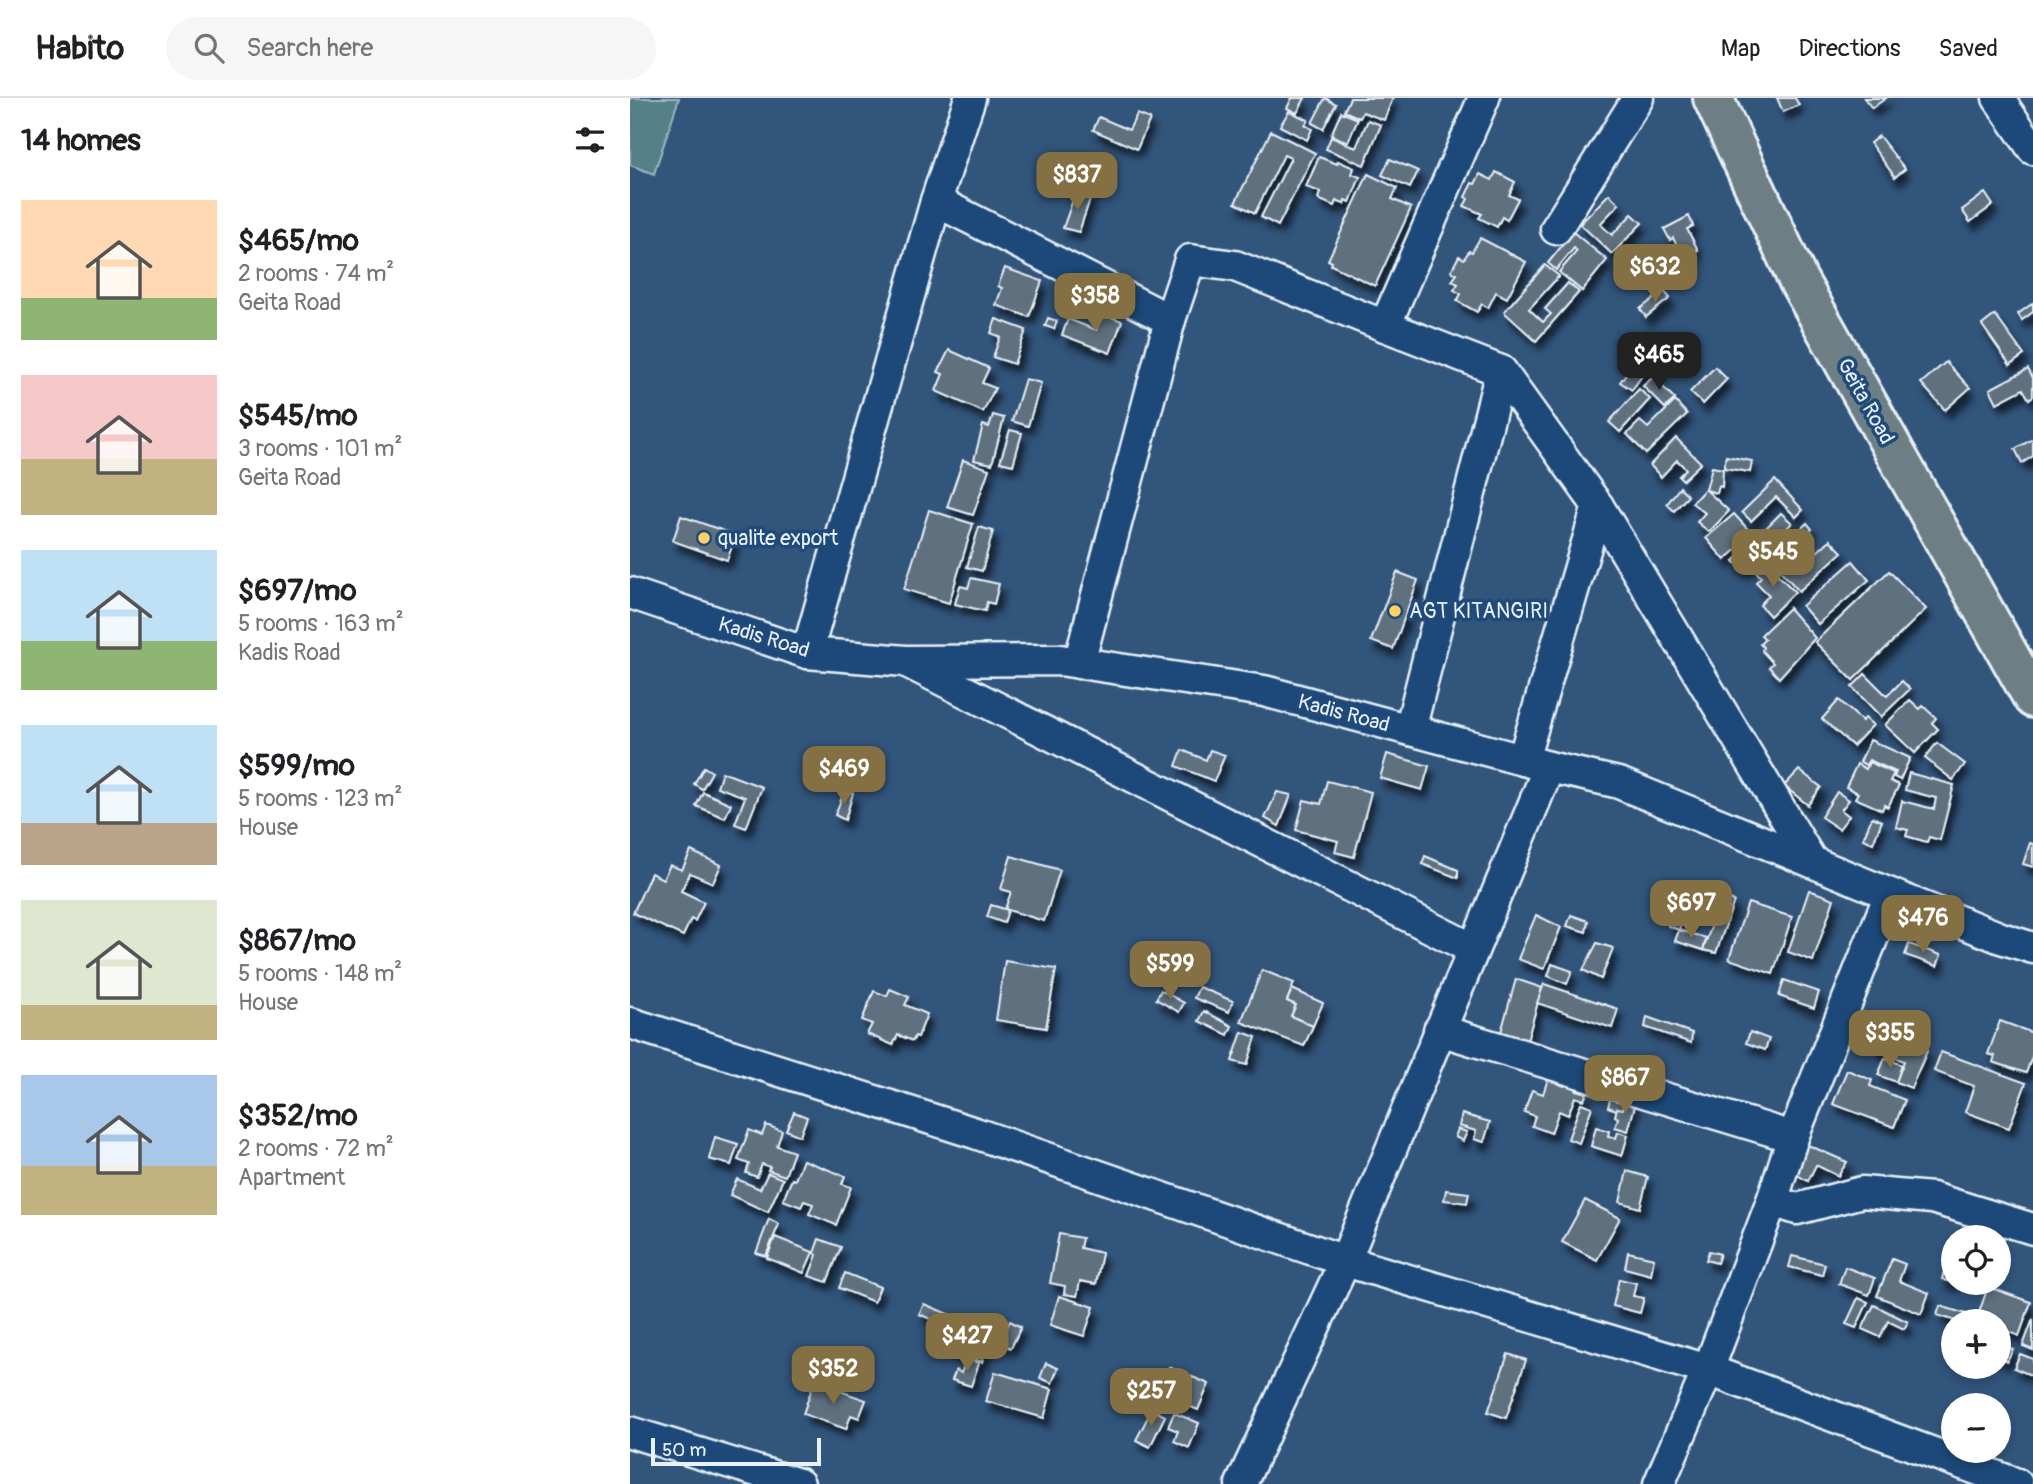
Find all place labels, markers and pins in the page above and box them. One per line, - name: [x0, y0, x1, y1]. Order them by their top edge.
- pin: $837: [1036, 152, 1118, 212]
- pin: $632: [1614, 244, 1696, 304]
- pin: $358: [1054, 274, 1136, 333]
- pin: $465: [1618, 332, 1700, 392]
- place label: qualite export: [718, 525, 839, 552]
- marker: qualite export: [696, 530, 712, 546]
- pin: $545: [1732, 530, 1814, 589]
- place label: AGT KITANGIRI: [1409, 598, 1548, 625]
- marker: AGT KITANGIRI: [1387, 603, 1403, 619]
- pin: $469: [803, 746, 885, 806]
- pin: $697: [1650, 880, 1732, 940]
- pin: $476: [1882, 896, 1964, 955]
- pin: $599: [1129, 942, 1211, 1001]
- pin: $355: [1849, 1010, 1931, 1070]
- pin: $867: [1584, 1056, 1666, 1115]
- pin: $427: [926, 1314, 1008, 1373]
- pin: $352: [792, 1346, 874, 1406]
- pin: $257: [1110, 1368, 1192, 1428]

